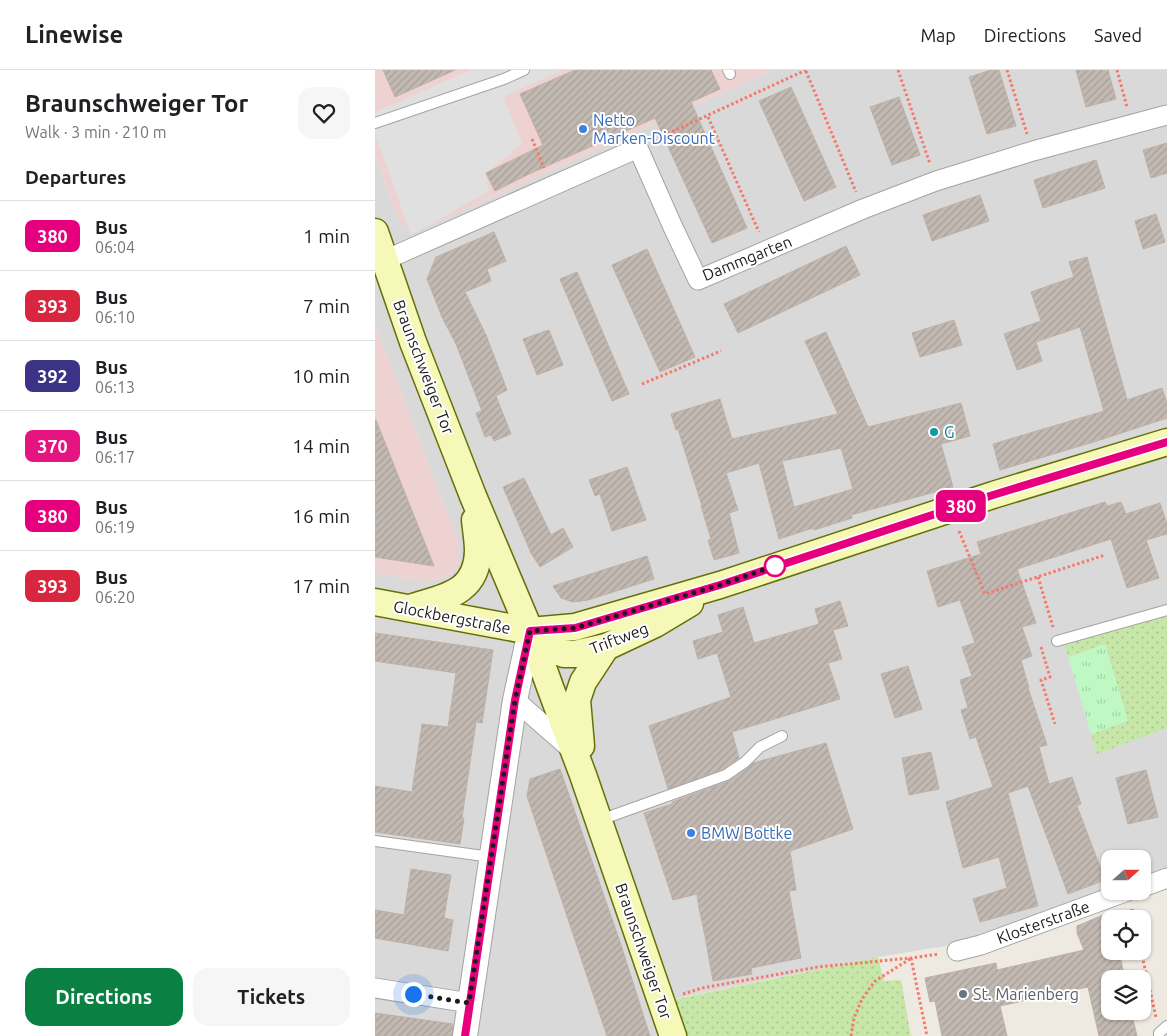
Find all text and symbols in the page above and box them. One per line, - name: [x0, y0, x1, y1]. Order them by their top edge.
- text: Linewise: [25, 21, 123, 48]
- text: Map: [920, 25, 956, 45]
- text: Directions: [984, 25, 1066, 45]
- text: Saved: [1094, 25, 1142, 45]
- button: heart: [298, 87, 350, 139]
- text: Braunschweiger Tor: [25, 90, 248, 117]
- place label: Netto Marken-Discount: [593, 111, 716, 147]
- text: Walk · 3 min · 210 m: [25, 123, 167, 141]
- marker: Netto Marken-Discount: [577, 123, 589, 135]
- text: Departures: [25, 166, 126, 188]
- text: Bus: [95, 216, 128, 238]
- text: 1 min: [303, 225, 350, 247]
- text: 380: [37, 226, 68, 246]
- street label: Dammgarten: [700, 232, 794, 284]
- text: 06:04: [95, 238, 135, 256]
- text: Bus: [95, 286, 128, 308]
- text: 7 min: [303, 295, 350, 317]
- text: 393: [37, 296, 68, 316]
- street label: Braunschweiger Tor: [390, 297, 458, 437]
- text: 06:10: [95, 308, 135, 326]
- text: Bus: [95, 356, 128, 378]
- text: 10 min: [292, 365, 350, 387]
- text: 392: [37, 366, 68, 386]
- text: 06:13: [95, 378, 135, 396]
- place label: G: [944, 423, 955, 441]
- text: Bus: [95, 426, 128, 448]
- marker: G: [928, 426, 940, 438]
- text: 14 min: [292, 435, 350, 457]
- text: 370: [37, 436, 68, 456]
- text: 06:17: [95, 448, 135, 466]
- line badge: 380: [932, 490, 990, 522]
- text: Bus: [95, 496, 128, 518]
- text: 380: [946, 496, 976, 516]
- text: 16 min: [292, 505, 350, 527]
- text: 380: [37, 506, 68, 526]
- text: 06:19: [95, 518, 135, 536]
- unlabelled marker: [764, 555, 786, 577]
- text: Bus: [95, 566, 128, 588]
- text: 17 min: [292, 575, 350, 597]
- text: 393: [37, 576, 68, 596]
- text: 06:20: [95, 588, 135, 606]
- street label: Glockbergstraße: [392, 597, 512, 637]
- street label: Triftweg: [587, 619, 651, 657]
- place label: BMW Bottke: [701, 824, 792, 842]
- marker: BMW Bottke: [685, 827, 697, 839]
- north arrow: [1101, 850, 1151, 900]
- map controls: [1101, 850, 1151, 1020]
- street label: Braunschweiger Tor: [612, 881, 676, 1021]
- street label: Klosterstraße: [994, 897, 1092, 947]
- button: locate: [1101, 910, 1151, 960]
- button: Directions: [25, 968, 183, 1026]
- button: Tickets: [193, 968, 350, 1026]
- button: layers: [1101, 970, 1151, 1020]
- your location: [401, 982, 426, 1007]
- place label: St. Marienberg: [973, 985, 1079, 1003]
- marker: St. Marienberg: [957, 988, 969, 1000]

